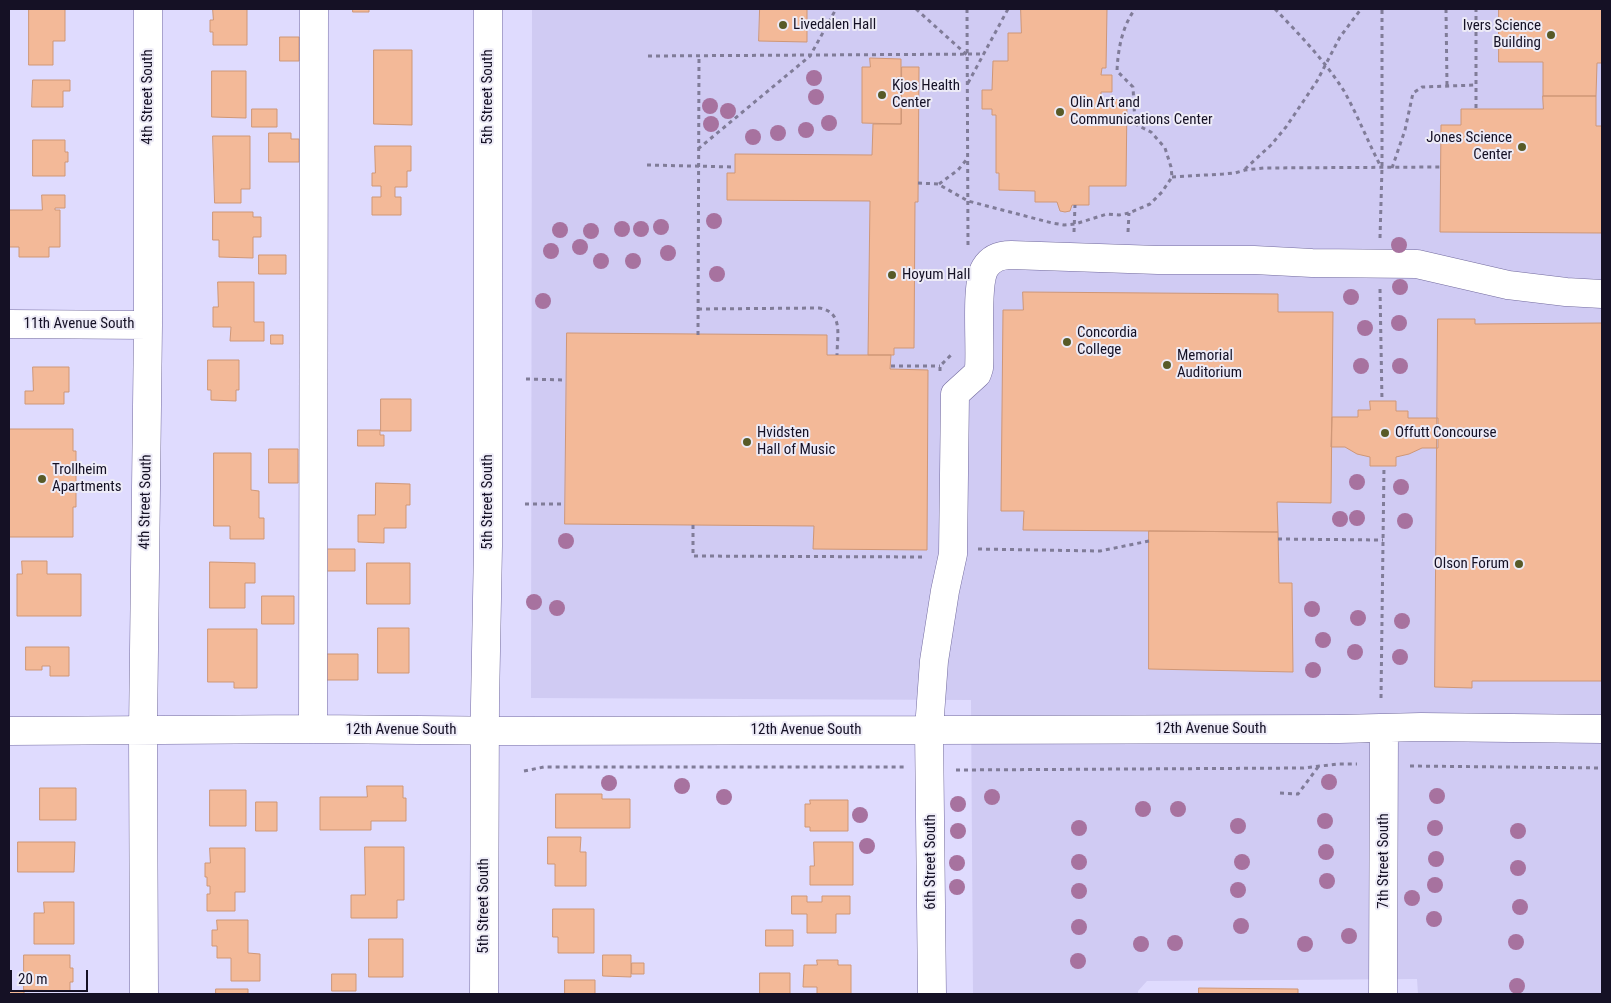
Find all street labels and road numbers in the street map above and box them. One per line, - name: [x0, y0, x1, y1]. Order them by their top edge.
- street label: 4th Street South: [139, 49, 157, 145]
- street label: 5th Street South: [479, 49, 497, 145]
- street label: 11th Avenue South: [24, 315, 134, 333]
- street label: 4th Street South: [136, 454, 156, 550]
- street label: 5th Street South: [479, 454, 497, 550]
- street label: 12th Avenue South: [1156, 720, 1266, 738]
- street label: 12th Avenue South: [346, 721, 456, 739]
- street label: 12th Avenue South: [751, 721, 861, 739]
- street label: 7th Street South: [1375, 813, 1393, 909]
- street label: 6th Street South: [922, 814, 940, 910]
- street label: 5th Street South: [475, 858, 493, 954]

